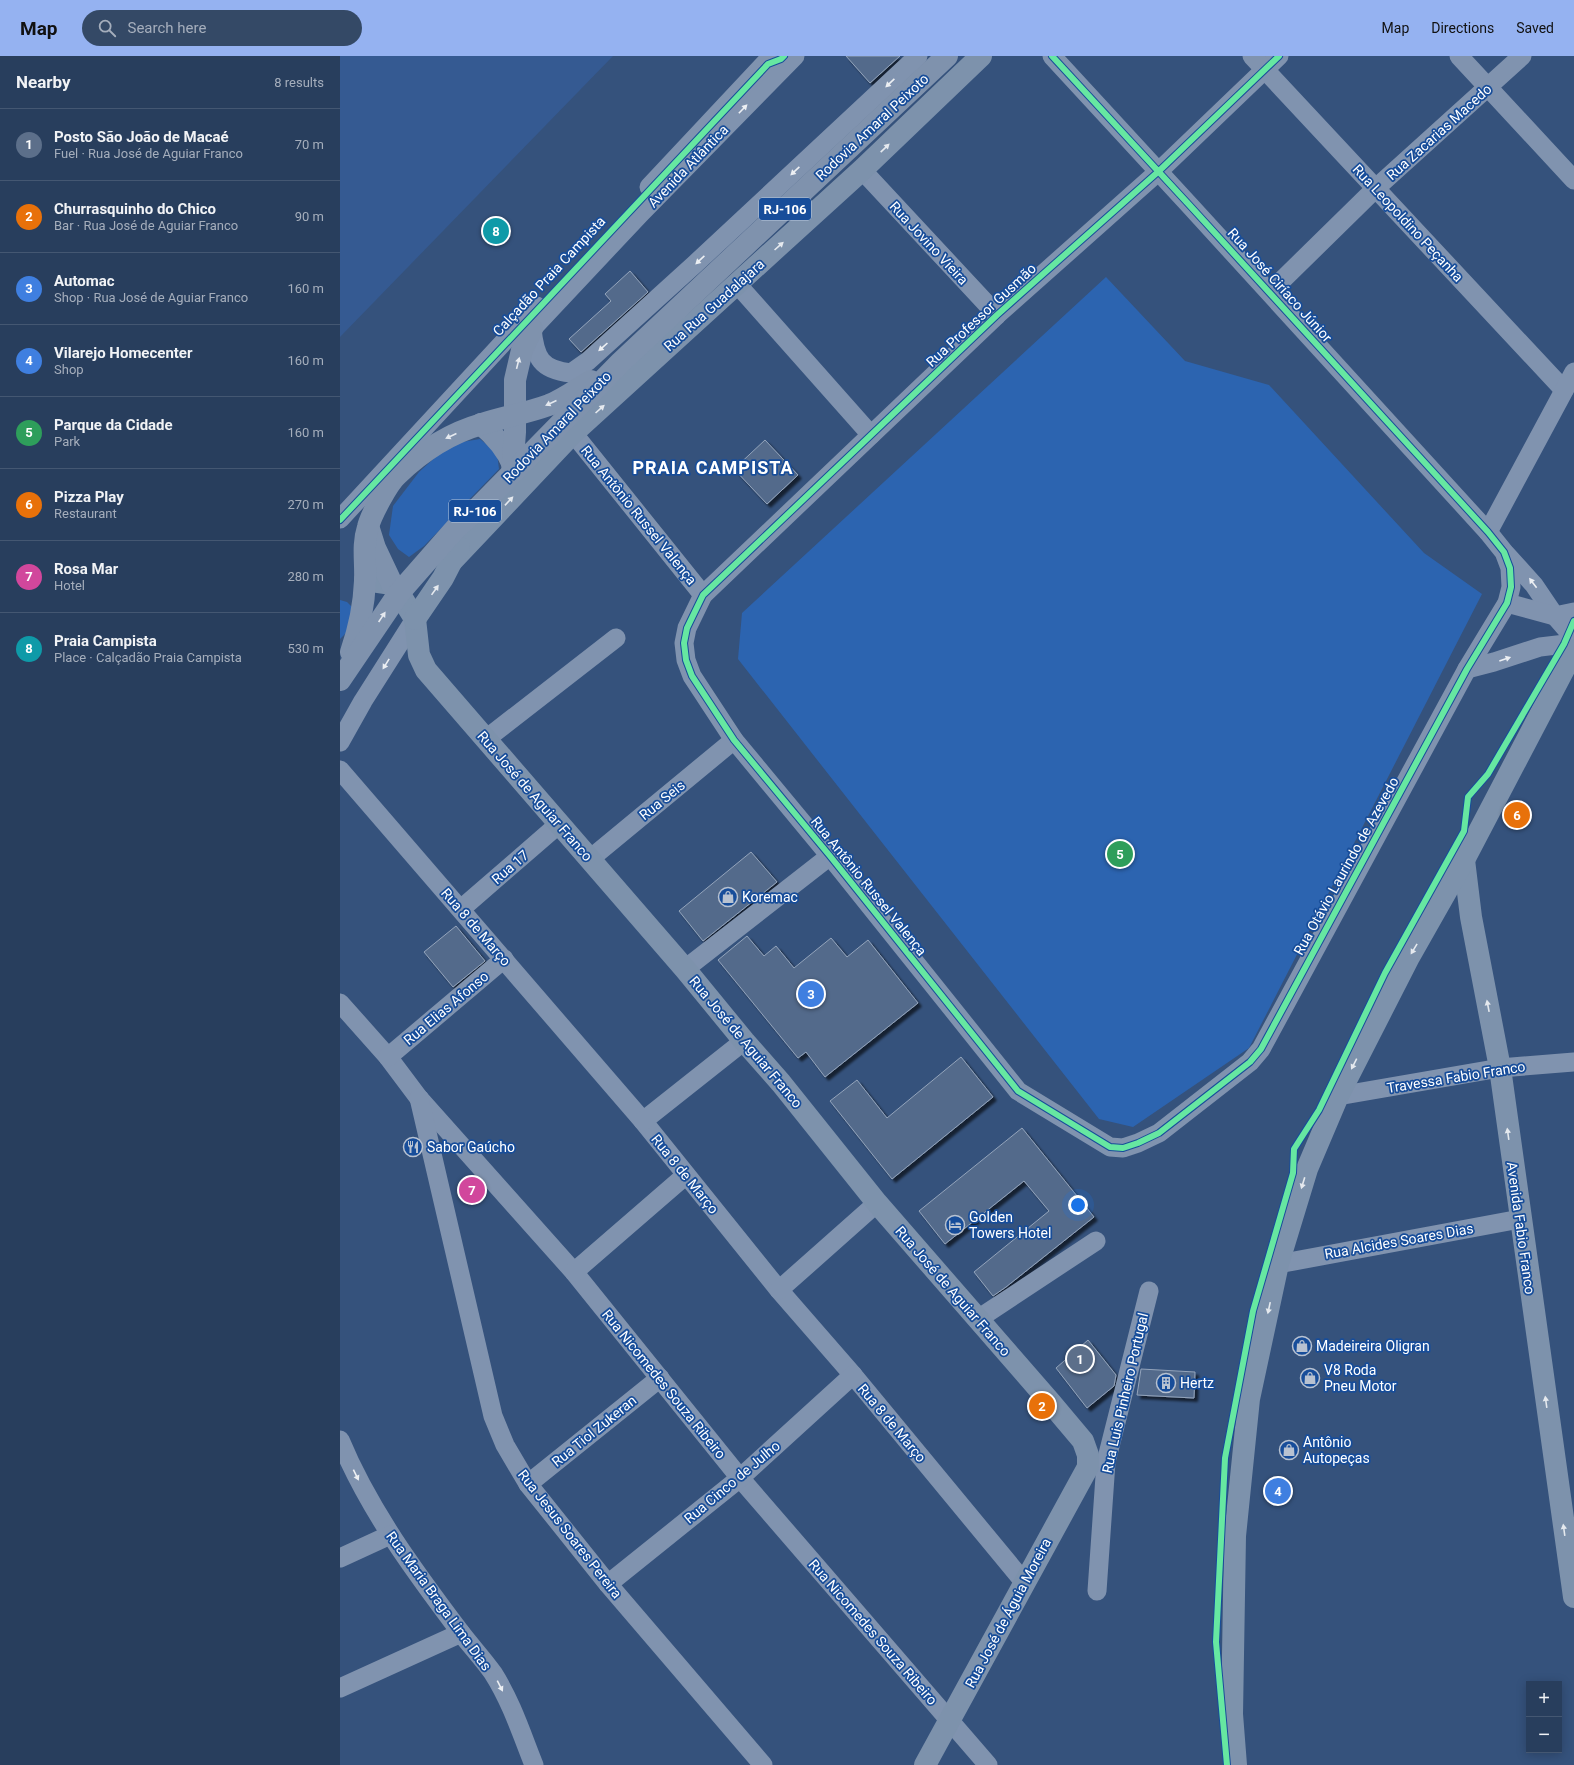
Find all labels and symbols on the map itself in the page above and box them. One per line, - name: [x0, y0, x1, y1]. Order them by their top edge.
- street label: Rodovia Amaral Peixoto: [812, 71, 932, 183]
- one-way arrow: [885, 78, 895, 87]
- street label: Rua Zacarias Macedo: [1383, 81, 1495, 183]
- one-way arrow: [738, 104, 748, 114]
- street label: Avenida Atlântica: [645, 121, 731, 211]
- one-way arrow: [880, 143, 890, 153]
- street label: Rua Leopoldino Peçanha: [1350, 161, 1466, 285]
- one-way arrow: [790, 166, 799, 175]
- road number: RJ-106: [759, 198, 811, 220]
- street label: Rua Jovino Vieira: [886, 198, 972, 288]
- street label: Calçadão Praia Campista: [490, 213, 608, 339]
- pin: 8: [483, 216, 509, 246]
- street label: Rua José Ciríaco Júnior: [1225, 225, 1336, 345]
- one-way arrow: [775, 242, 784, 251]
- one-way arrow: [695, 255, 704, 264]
- street label: Rua Rua Guadalajara: [661, 256, 767, 354]
- street label: Rua Professor Gusmão: [923, 260, 1039, 370]
- one-way arrow: [598, 342, 608, 352]
- one-way arrow: [516, 357, 522, 370]
- street label: Rodovia Amaral Peixoto: [500, 368, 614, 486]
- one-way arrow: [546, 400, 557, 406]
- one-way arrow: [595, 404, 606, 413]
- one-way arrow: [445, 433, 457, 440]
- street label: Rua Antônio Russel Valença: [578, 442, 700, 588]
- district label: PRAIA CAMPISTA: [632, 457, 794, 478]
- one-way arrow: [504, 496, 514, 506]
- road number: RJ-106: [449, 500, 501, 522]
- one-way arrow: [1529, 578, 1537, 589]
- one-way arrow: [431, 585, 439, 595]
- one-way arrow: [378, 612, 386, 622]
- one-way arrow: [1499, 655, 1511, 661]
- one-way arrow: [383, 658, 390, 670]
- street label: Rua José de Aguiar Franco: [474, 728, 596, 864]
- street label: Rua Otávio Laurindo de Azevedo: [1290, 774, 1402, 958]
- street label: Rua Seis: [636, 777, 688, 823]
- pin: 6: [1504, 800, 1530, 830]
- street label: Rua Antônio Russel Valença: [808, 813, 930, 959]
- pin: 5: [1107, 839, 1133, 869]
- street label: Rua 17: [488, 847, 532, 887]
- street label: Rua 8 de Março: [438, 885, 514, 969]
- shop icon: Koremac: [717, 886, 739, 908]
- place label: Koremac: [742, 889, 798, 905]
- one-way arrow: [1411, 943, 1418, 955]
- street label: Rua Elias Afonso: [400, 968, 492, 1048]
- street label: Rua José de Aguiar Franco: [686, 973, 806, 1111]
- pin: 3: [798, 979, 824, 1009]
- one-way arrow: [1485, 1000, 1491, 1012]
- one-way arrow: [1351, 1058, 1358, 1070]
- street label: Travessa Fabio Franco: [1386, 1058, 1526, 1096]
- one-way arrow: [1505, 1128, 1512, 1140]
- street label: Rua 8 de Março: [648, 1131, 722, 1217]
- restaurant icon: Sabor Gaúcho: [402, 1136, 424, 1158]
- place label: Sabor Gaúcho: [427, 1139, 515, 1155]
- street label: Avenida Fabio Franco: [1504, 1161, 1538, 1295]
- pin: 7: [459, 1175, 485, 1205]
- one-way arrow: [1300, 1177, 1306, 1189]
- your location: [1068, 1195, 1088, 1215]
- place label: Golden Towers Hotel: [969, 1209, 1051, 1241]
- hotel icon: Golden Towers Hotel: [944, 1214, 966, 1236]
- street label: Rua Alcides Soares Dias: [1323, 1220, 1475, 1262]
- street label: Rua José de Aguiar Franco: [892, 1223, 1014, 1359]
- one-way arrow: [1266, 1302, 1272, 1315]
- street label: Rua Nicomedes Souza Ribeiro: [599, 1306, 729, 1462]
- street label: Rua Luis Pinheiro Portugal: [1099, 1311, 1151, 1475]
- shop icon: Madeireira Oligran: [1291, 1335, 1313, 1357]
- place label: Madeireira Oligran: [1316, 1338, 1430, 1354]
- pin: 1: [1067, 1344, 1093, 1374]
- place label: V8 Roda Pneu Motor: [1324, 1362, 1397, 1394]
- shop icon: V8 Roda Pneu Motor: [1299, 1367, 1321, 1389]
- building icon: Hertz: [1155, 1372, 1177, 1394]
- place label: Hertz: [1180, 1375, 1214, 1391]
- street label: Rua 8 de Março: [855, 1381, 929, 1465]
- pin: 2: [1029, 1391, 1055, 1421]
- street label: Rua Tiol Zukeran: [549, 1392, 639, 1470]
- one-way arrow: [1543, 1396, 1549, 1408]
- place label: Antônio Autopeças: [1303, 1434, 1370, 1466]
- street label: Rua Cinco de Julho: [681, 1437, 783, 1527]
- shop icon: Antônio Autopeças: [1278, 1439, 1300, 1461]
- street label: Rua Jesus Soares Pereira: [515, 1467, 625, 1601]
- one-way arrow: [353, 1469, 359, 1481]
- pin: 4: [1265, 1476, 1291, 1506]
- one-way arrow: [1561, 1524, 1567, 1536]
- street label: Rua Maria Braga Lima Dias: [383, 1528, 495, 1674]
- street label: Rua José de Águia Moreira: [961, 1535, 1054, 1690]
- street label: Rua Nicomedes Souza Ribeiro: [806, 1556, 940, 1708]
- one-way arrow: [496, 1681, 503, 1692]

